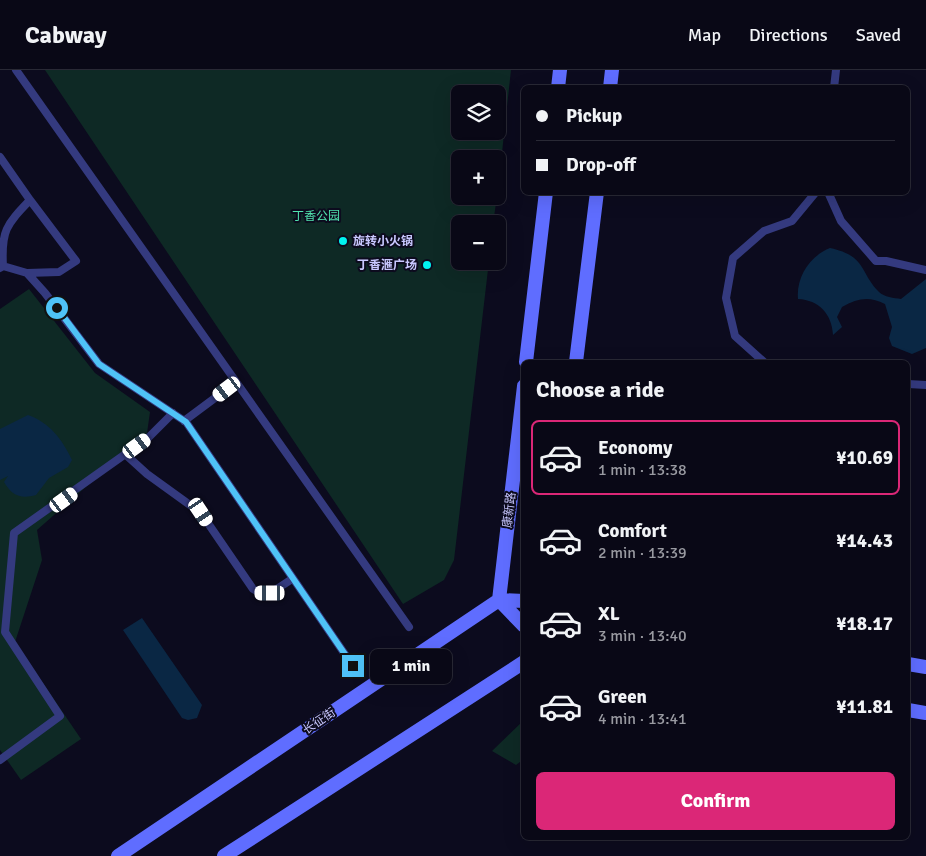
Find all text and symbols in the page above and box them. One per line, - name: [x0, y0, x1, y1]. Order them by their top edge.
- text: Cabway: [25, 20, 107, 50]
- text: Map: [688, 24, 721, 46]
- text: Directions: [749, 24, 828, 46]
- text: Saved: [856, 24, 901, 46]
- map controls: [451, 85, 506, 270]
- button: layers: [451, 85, 506, 140]
- text: Pickup: [566, 104, 622, 128]
- button: +: [451, 150, 506, 205]
- text: Drop-off: [566, 153, 636, 177]
- park label: 丁香公园: [292, 209, 340, 224]
- button: −: [451, 215, 506, 270]
- place label: 旋转小火锅: [353, 234, 413, 249]
- marker: 旋转小火锅: [337, 235, 349, 247]
- place label: 丁香滙广场: [357, 258, 417, 273]
- marker: 丁香滙广场: [421, 259, 433, 271]
- route start: [46, 297, 68, 319]
- car: [210, 374, 243, 404]
- text: Choose a ride: [536, 376, 664, 403]
- car: [120, 431, 153, 461]
- icon: car: [538, 435, 583, 480]
- text: Economy: [598, 436, 672, 460]
- text: ¥10.69: [836, 446, 893, 470]
- text: 1 min · 13:38: [598, 460, 687, 480]
- car: [47, 485, 80, 515]
- street label: 康新路: [500, 491, 519, 529]
- car: [186, 495, 215, 529]
- icon: car: [538, 518, 583, 563]
- text: Comfort: [598, 519, 667, 543]
- text: ¥14.43: [836, 529, 893, 553]
- text: 2 min · 13:39: [598, 543, 687, 563]
- car: [255, 586, 285, 601]
- icon: car: [538, 601, 583, 646]
- text: XL: [598, 602, 620, 626]
- text: ¥18.17: [836, 612, 893, 636]
- text: 3 min · 13:40: [598, 626, 687, 646]
- callout: 1 min: [370, 648, 453, 684]
- route end: [342, 655, 364, 677]
- text: 1 min: [392, 656, 430, 676]
- icon: car: [538, 684, 583, 729]
- text: Green: [598, 685, 647, 709]
- text: ¥11.81: [836, 695, 893, 719]
- street label: 长征街: [300, 705, 338, 738]
- text: 4 min · 13:41: [598, 709, 687, 729]
- button: Confirm: [536, 772, 895, 830]

